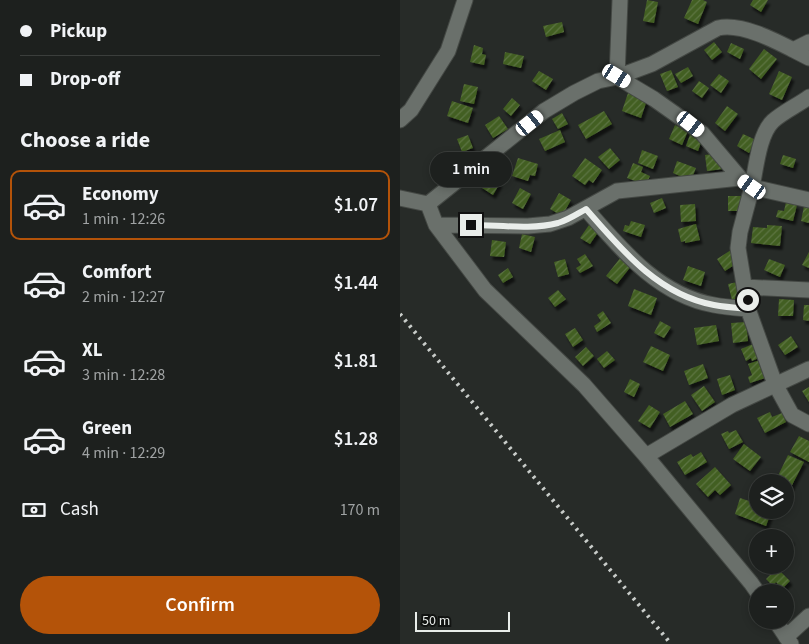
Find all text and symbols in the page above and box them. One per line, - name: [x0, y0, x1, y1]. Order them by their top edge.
- text: Pickup: [50, 18, 107, 45]
- car: [600, 62, 633, 90]
- text: Drop-off: [50, 66, 120, 93]
- car: [513, 108, 546, 138]
- car: [674, 109, 707, 139]
- text: Choose a ride: [20, 124, 150, 156]
- callout: 1 min: [430, 152, 512, 188]
- text: 1 min: [452, 158, 490, 180]
- car: [735, 172, 768, 202]
- text: Economy: [82, 181, 159, 208]
- icon: car: [22, 183, 67, 228]
- text: $1.07: [334, 192, 378, 219]
- text: 1 min · 12:26: [82, 208, 165, 230]
- route end: [460, 214, 482, 236]
- text: Comfort: [82, 259, 152, 286]
- icon: car: [22, 261, 67, 306]
- text: $1.44: [334, 270, 378, 297]
- text: 2 min · 12:27: [82, 286, 165, 308]
- route start: [737, 289, 759, 311]
- text: XL: [82, 337, 103, 364]
- icon: car: [22, 339, 67, 384]
- text: $1.81: [334, 348, 378, 375]
- text: 3 min · 12:28: [82, 364, 165, 386]
- text: Green: [82, 415, 132, 442]
- icon: car: [22, 417, 67, 462]
- text: $1.28: [334, 426, 378, 453]
- text: 4 min · 12:29: [82, 442, 165, 464]
- map controls: [749, 474, 794, 629]
- button: layers: [749, 474, 794, 519]
- icon: cash: [20, 496, 48, 524]
- text: Cash: [60, 496, 99, 523]
- text: 170 m: [340, 499, 380, 521]
- button: +: [749, 529, 794, 574]
- button: Confirm: [20, 576, 380, 634]
- button: −: [749, 584, 794, 629]
- scale bar: [415, 609, 510, 632]
- text: 50 m: [422, 611, 450, 631]

